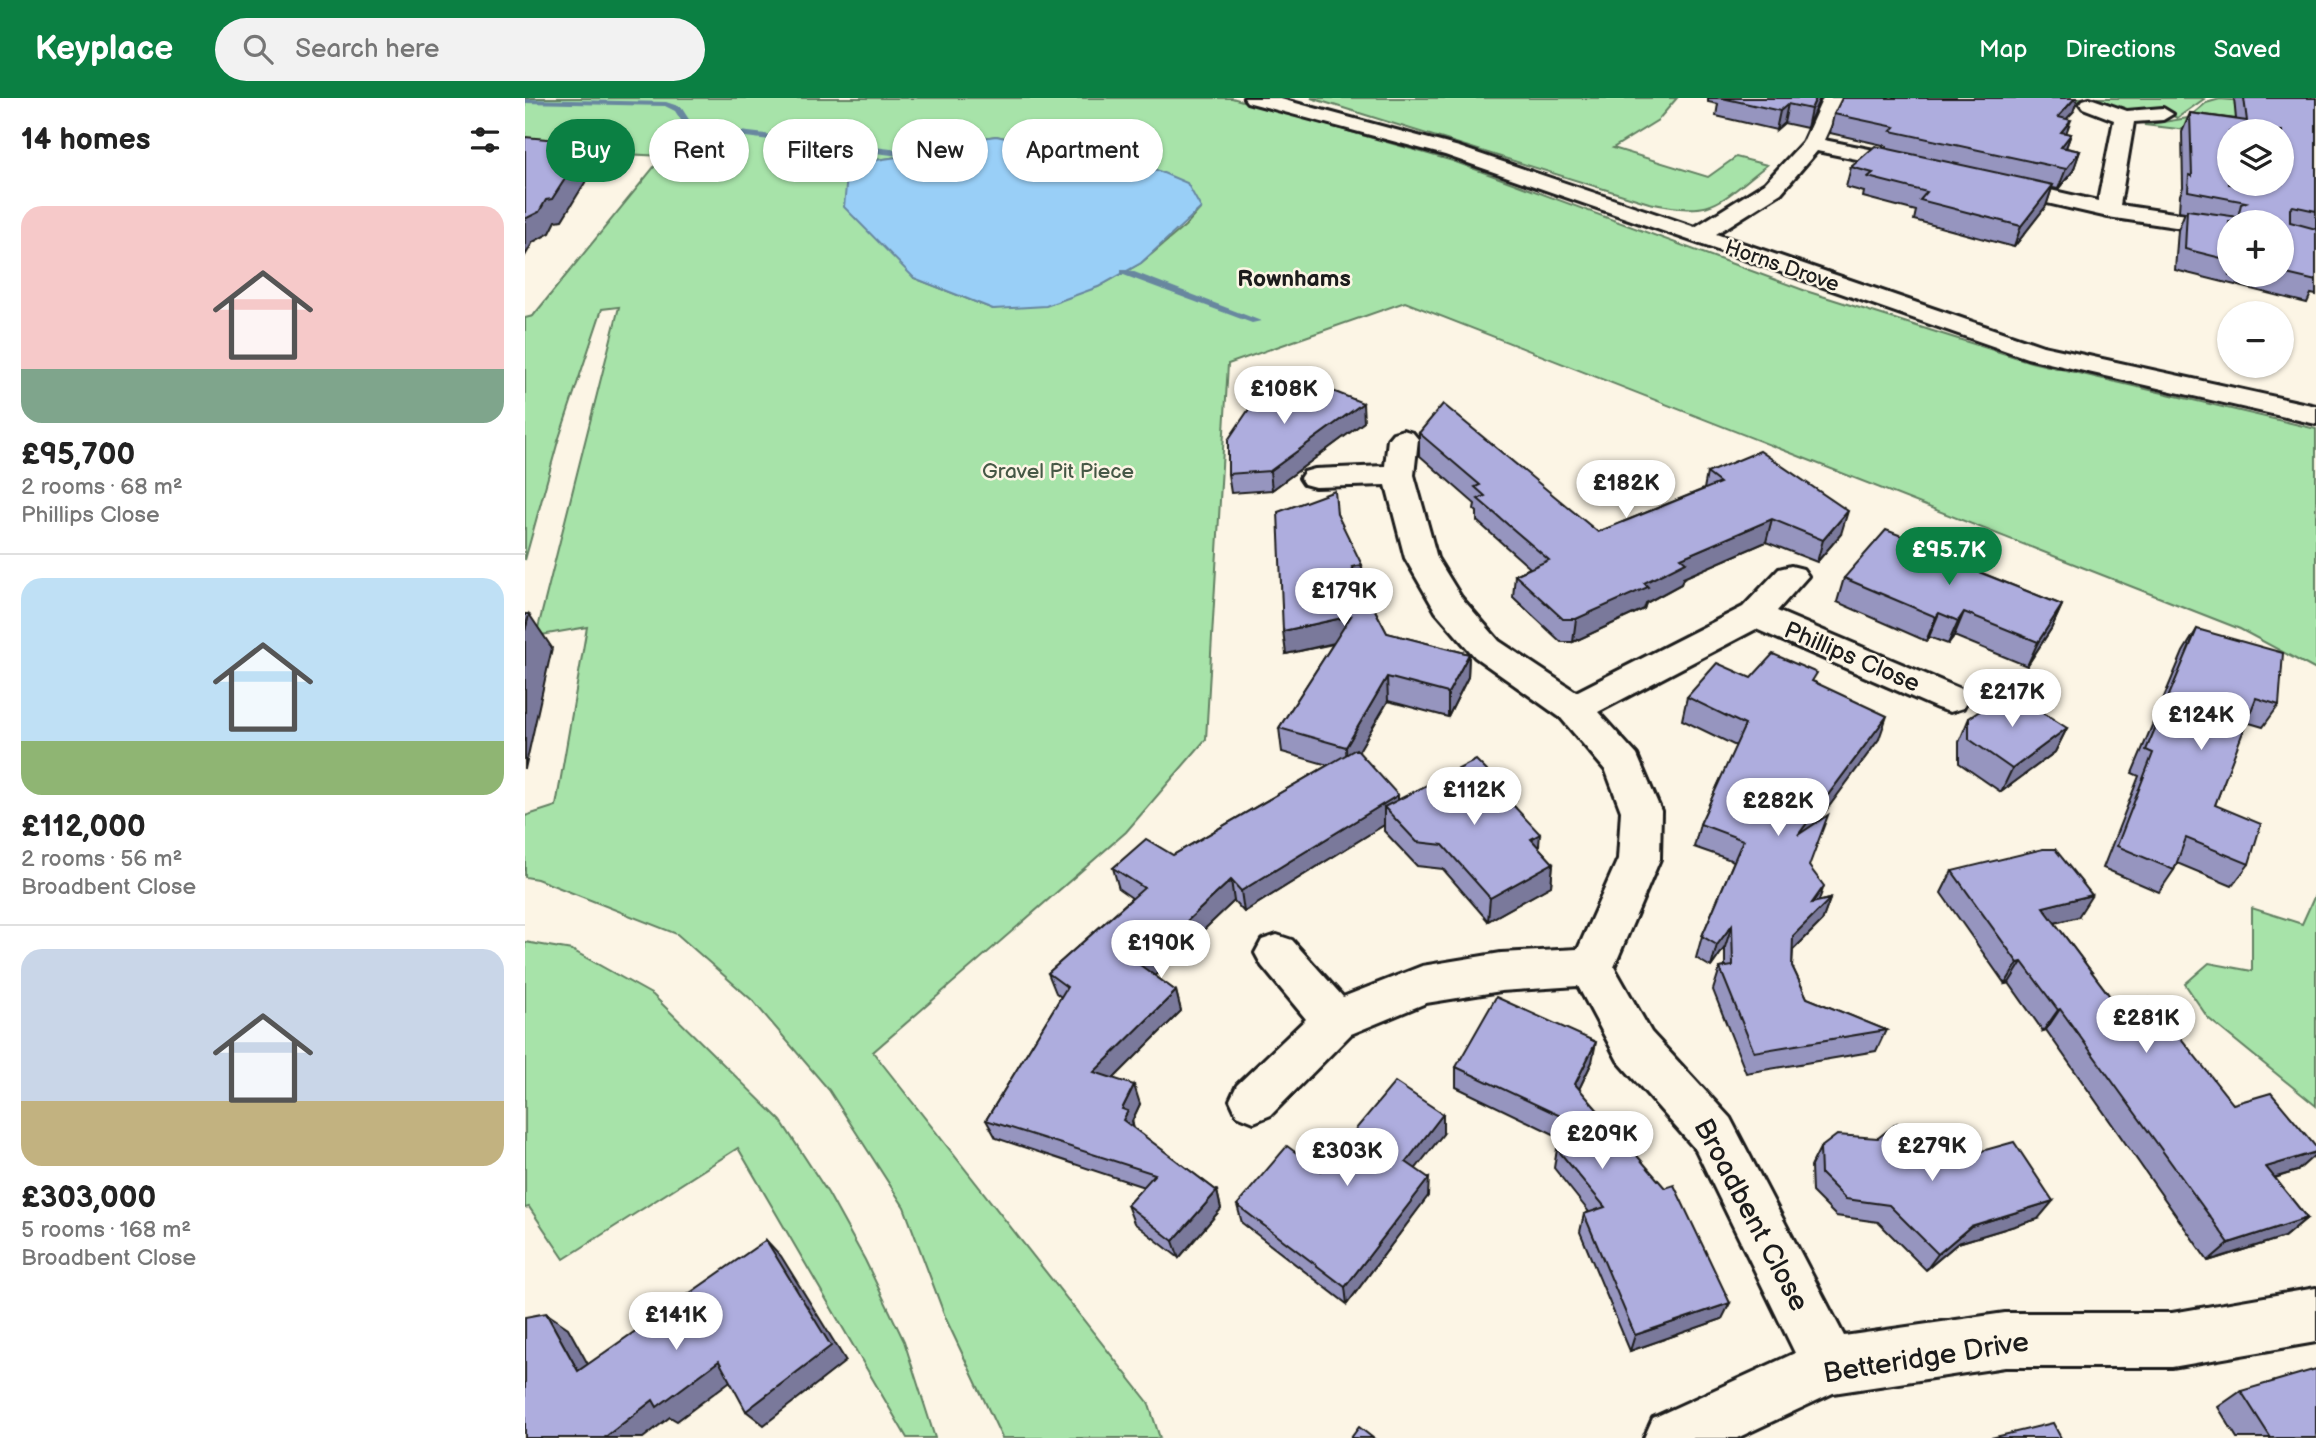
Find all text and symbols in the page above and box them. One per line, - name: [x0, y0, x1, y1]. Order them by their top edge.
- search box: [215, 18, 705, 81]
- text: Keyplace: [35, 29, 173, 69]
- icon: search: [239, 30, 277, 68]
- text: Search here: [295, 34, 439, 65]
- text: Map: [1979, 35, 2027, 64]
- text: Directions: [2065, 35, 2176, 64]
- text: Saved: [2214, 35, 2281, 64]
- chip: Buy: [546, 119, 635, 182]
- chip: Rent: [649, 119, 749, 182]
- chip: Filters: [763, 119, 878, 182]
- chip: New: [892, 119, 988, 182]
- chip: Apartment: [1002, 119, 1163, 182]
- map controls: [2217, 119, 2294, 378]
- button: layers: [2217, 119, 2294, 196]
- icon: filters: [466, 121, 504, 159]
- text: 14 homes: [21, 122, 150, 158]
- button: +: [2217, 210, 2294, 287]
- street label: Horns Drove: [1722, 235, 1842, 297]
- icon: home: [200, 252, 326, 378]
- district label: Rownhams: [1237, 265, 1351, 293]
- button: −: [2217, 301, 2294, 378]
- pin: £108K: [1235, 366, 1333, 426]
- text: £108K: [1250, 375, 1318, 403]
- text: £95,700: [21, 437, 135, 473]
- park label: Gravel Pit Piece: [982, 459, 1134, 484]
- pin: £182K: [1577, 460, 1675, 520]
- text: £182K: [1592, 469, 1660, 497]
- text: 2 rooms · 68 m²: [21, 473, 183, 501]
- text: Phillips Close: [21, 501, 160, 529]
- pin: £95.7K: [1892, 528, 2006, 587]
- text: £95.7K: [1912, 536, 1986, 564]
- pin: £179K: [1295, 568, 1393, 628]
- text: £179K: [1311, 577, 1377, 605]
- street label: Phillips Close: [1780, 615, 1924, 699]
- icon: home: [200, 624, 326, 750]
- pin: £217K: [1963, 670, 2061, 729]
- text: £217K: [1979, 678, 2045, 706]
- pin: £124K: [2152, 692, 2250, 752]
- text: £124K: [2168, 701, 2234, 729]
- pin: £112K: [1425, 768, 1523, 827]
- text: £112K: [1442, 776, 1506, 804]
- pin: £282K: [1729, 778, 1827, 838]
- text: £282K: [1742, 787, 1814, 815]
- text: £112,000: [21, 809, 146, 845]
- text: 2 rooms · 56 m²: [21, 845, 183, 873]
- text: Broadbent Close: [21, 873, 196, 901]
- pin: £190K: [1112, 920, 1210, 980]
- text: £190K: [1127, 929, 1195, 957]
- icon: home: [200, 995, 326, 1121]
- pin: £281K: [2097, 996, 2195, 1055]
- text: £281K: [2112, 1004, 2180, 1032]
- pin: £209K: [1553, 1112, 1651, 1171]
- street label: Broadbent Close: [1686, 1113, 1816, 1317]
- text: £209K: [1566, 1120, 1638, 1148]
- pin: £279K: [1883, 1124, 1981, 1183]
- pin: £303K: [1298, 1128, 1396, 1188]
- text: £279K: [1897, 1132, 1967, 1160]
- text: £303K: [1311, 1137, 1383, 1165]
- text: £303,000: [21, 1180, 156, 1216]
- text: 5 rooms · 168 m²: [21, 1216, 191, 1244]
- text: Broadbent Close: [21, 1244, 196, 1272]
- pin: £141K: [627, 1292, 725, 1352]
- text: £141K: [645, 1301, 707, 1329]
- street label: Betteridge Drive: [1821, 1325, 2031, 1391]

